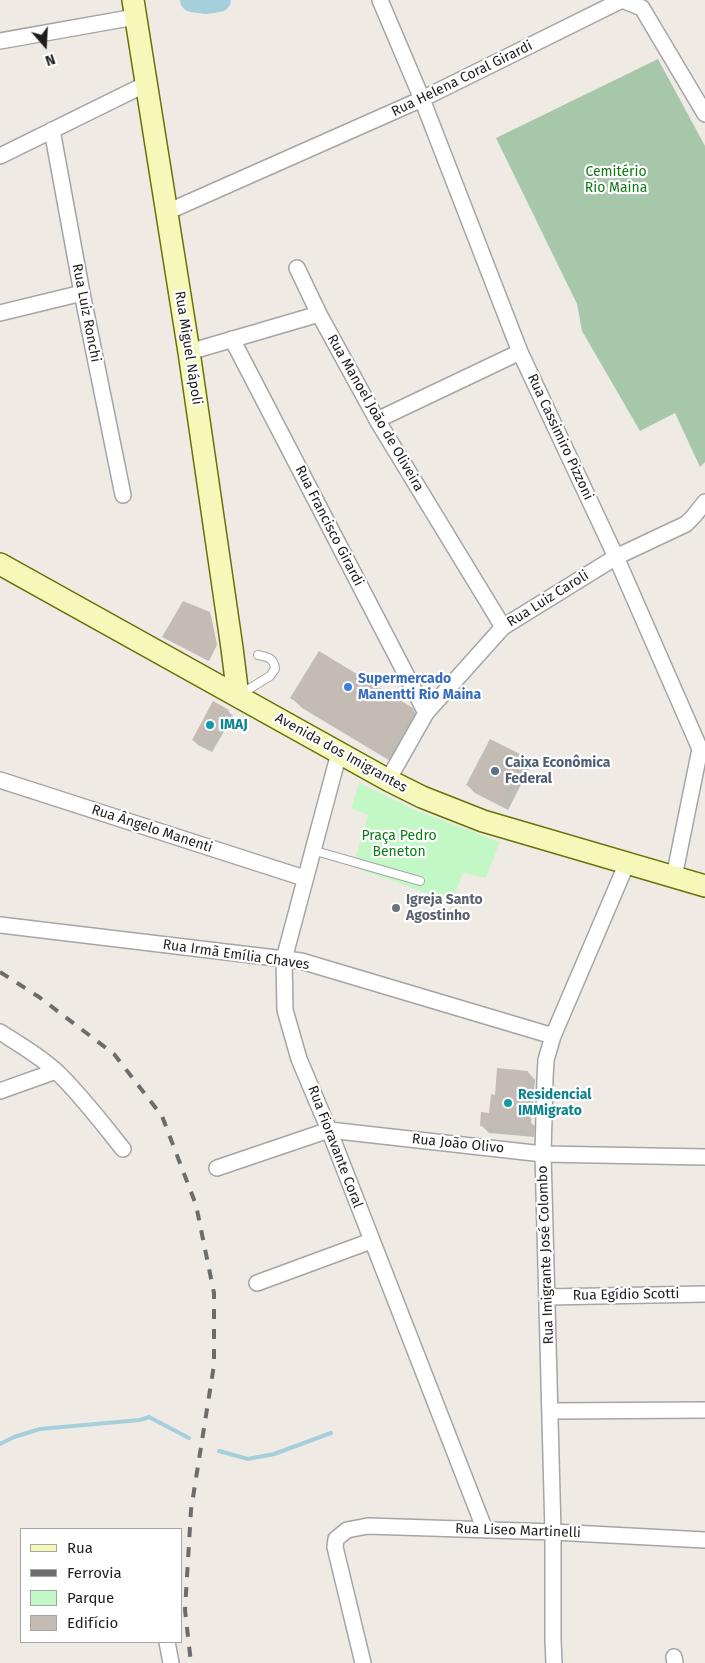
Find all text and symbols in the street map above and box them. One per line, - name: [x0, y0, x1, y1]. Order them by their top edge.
- north arrow: [20, 20, 70, 70]
- street label: Rua Helena Coral Girardi: [389, 38, 535, 120]
- text: N: [43, 50, 57, 69]
- park label: Cemitério Rio Maina: [585, 164, 647, 196]
- street label: Rua Luiz Ronchi: [68, 262, 104, 364]
- street label: Rua Miguel Nápoli: [171, 290, 205, 406]
- street label: Rua Manoel João de Oliveira: [323, 332, 427, 494]
- street label: Rua Cassimiro Pizzoni: [523, 371, 597, 503]
- street label: Rua Francisco Girardi: [291, 463, 367, 589]
- street label: Rua Luiz Caroli: [504, 567, 592, 631]
- place label: Supermercado Manentti Rio Maina: [358, 671, 481, 704]
- marker: Supermercado Manentti Rio Maina: [342, 681, 354, 693]
- street label: Avenida dos Imigrantes: [272, 710, 410, 796]
- place label: IMAJ: [220, 717, 248, 733]
- marker: IMAJ: [204, 719, 216, 731]
- place label: Caixa Econômica Federal: [505, 755, 610, 788]
- marker: Caixa Econômica Federal: [489, 765, 501, 777]
- street label: Rua Ângelo Manenti: [89, 801, 215, 857]
- park label: Praça Pedro Beneton: [361, 828, 437, 860]
- place label: Igreja Santo Agostinho: [406, 892, 483, 924]
- marker: Igreja Santo Agostinho: [390, 902, 402, 914]
- street label: Rua Irmã Emília Chaves: [162, 936, 310, 974]
- street label: Rua Fioravante Coral: [304, 1083, 366, 1211]
- place label: Residencial IMMigrato: [518, 1087, 591, 1120]
- marker: Residencial IMMigrato: [502, 1097, 514, 1109]
- street label: Rua João Olivo: [411, 1131, 505, 1157]
- street label: Rua Imigrante José Colombo: [534, 1165, 558, 1345]
- street label: Rua Egídio Scotti: [572, 1286, 680, 1304]
- street label: Rua Liseo Martinelli: [455, 1520, 581, 1542]
- legend: [20, 1528, 182, 1643]
- text: Rua: [67, 1539, 93, 1557]
- text: Ferrovia: [67, 1564, 122, 1582]
- text: Parque: [67, 1589, 114, 1607]
- text: Edifício: [67, 1614, 118, 1632]

